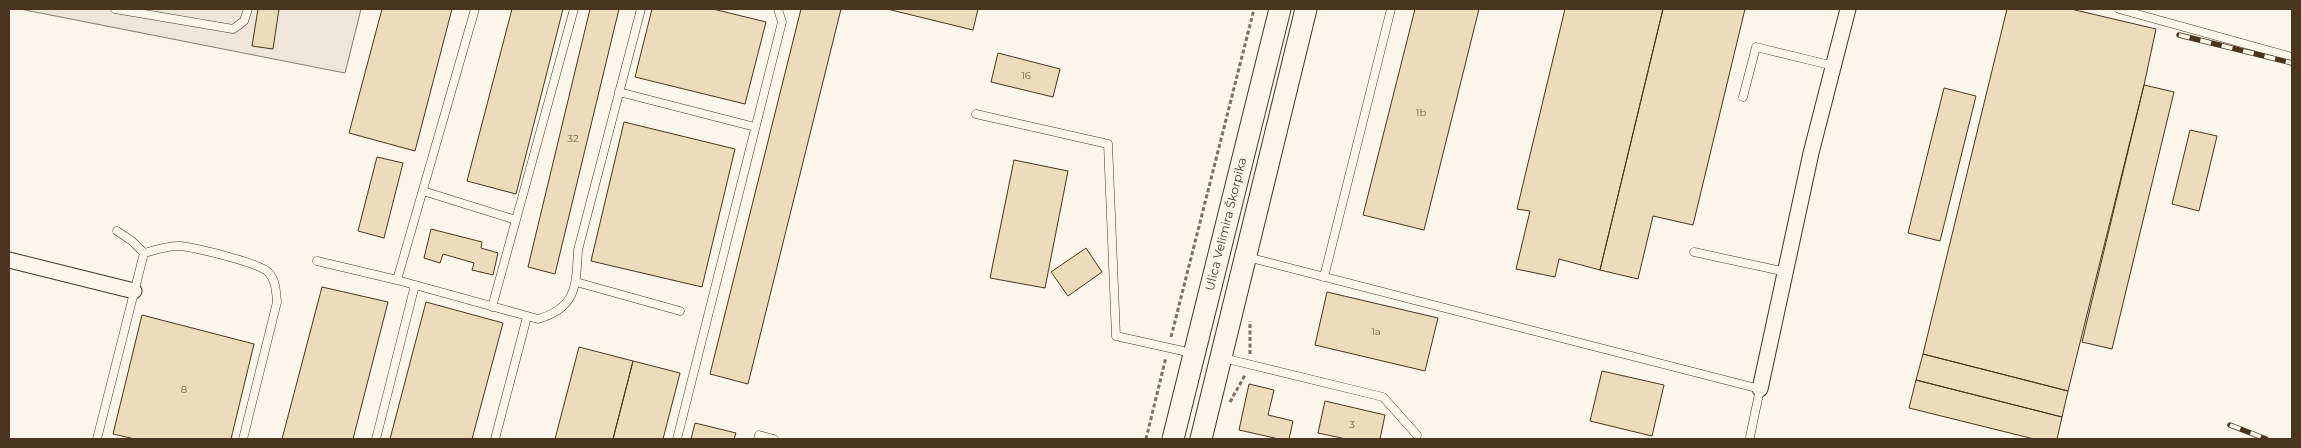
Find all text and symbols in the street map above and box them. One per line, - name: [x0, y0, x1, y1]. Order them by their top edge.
- house number: 16: [1021, 69, 1031, 82]
- house number: 1b: [1416, 106, 1426, 119]
- house number: 32: [567, 132, 579, 145]
- street label: Ulica Velimira Škorpika: [1202, 156, 1249, 292]
- house number: 1a: [1371, 325, 1381, 338]
- house number: 8: [181, 383, 187, 396]
- house number: 3: [1349, 418, 1355, 431]

